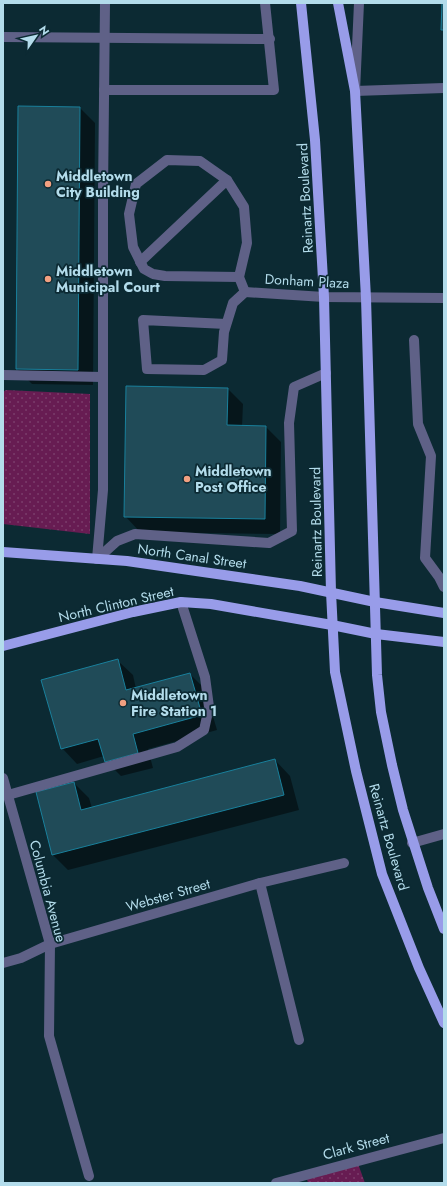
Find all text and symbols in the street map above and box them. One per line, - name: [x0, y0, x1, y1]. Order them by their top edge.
- north arrow: [16, 16, 56, 56]
- text: N: [35, 22, 53, 39]
- street label: Reinartz Boulevard: [292, 142, 318, 254]
- place label: Middletown City Building: [56, 166, 140, 202]
- marker: Middletown City Building: [43, 179, 53, 189]
- place label: Middletown Municipal Court: [56, 261, 160, 297]
- street label: Donham Plaza: [264, 269, 350, 293]
- marker: Middletown Municipal Court: [43, 274, 53, 284]
- place label: Middletown Post Office: [195, 461, 272, 497]
- street label: Reinartz Boulevard: [305, 467, 327, 577]
- marker: Middletown Post Office: [182, 474, 192, 484]
- street label: North Canal Street: [136, 538, 248, 574]
- street label: North Clinton Street: [56, 581, 176, 627]
- place label: Middletown Fire Station 1: [131, 685, 217, 721]
- marker: Middletown Fire Station 1: [118, 698, 128, 708]
- street label: Reinartz Boulevard: [364, 781, 414, 893]
- street label: Columbia Avenue: [25, 838, 71, 944]
- street label: Webster Street: [124, 873, 213, 917]
- street label: Clark Street: [321, 1127, 392, 1164]

